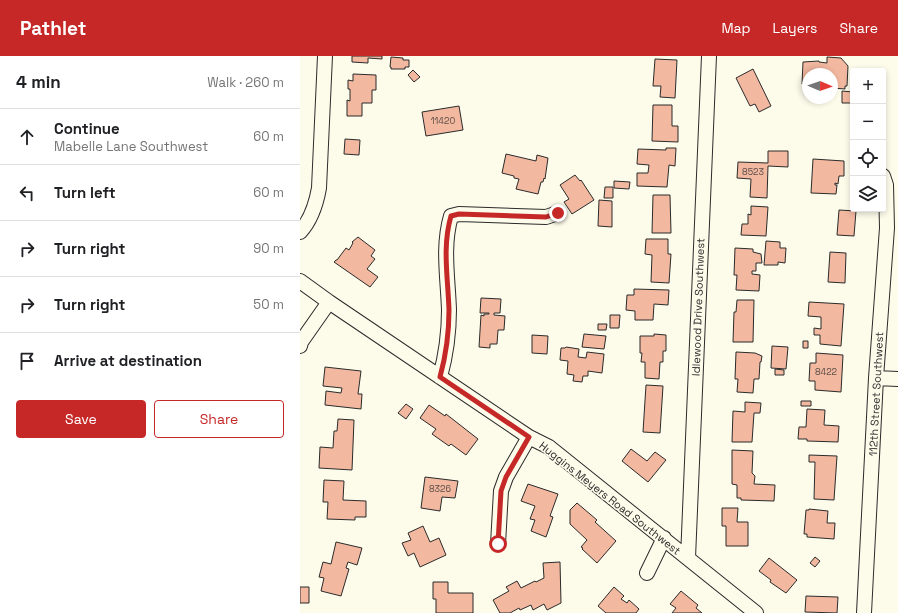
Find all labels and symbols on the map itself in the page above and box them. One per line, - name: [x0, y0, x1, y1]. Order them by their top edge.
- north arrow: [802, 68, 838, 104]
- house number: 11420: [431, 115, 455, 127]
- house number: 8523: [742, 166, 764, 178]
- route end: [549, 204, 567, 222]
- street label: Idlewood Drive Southwest: [689, 238, 707, 376]
- street label: 112th Street Southwest: [866, 331, 886, 457]
- house number: 8422: [815, 366, 837, 378]
- street label: Huggins Meyers Road Southwest: [536, 438, 684, 558]
- house number: 8326: [429, 483, 451, 495]
- route start: [489, 535, 507, 553]

